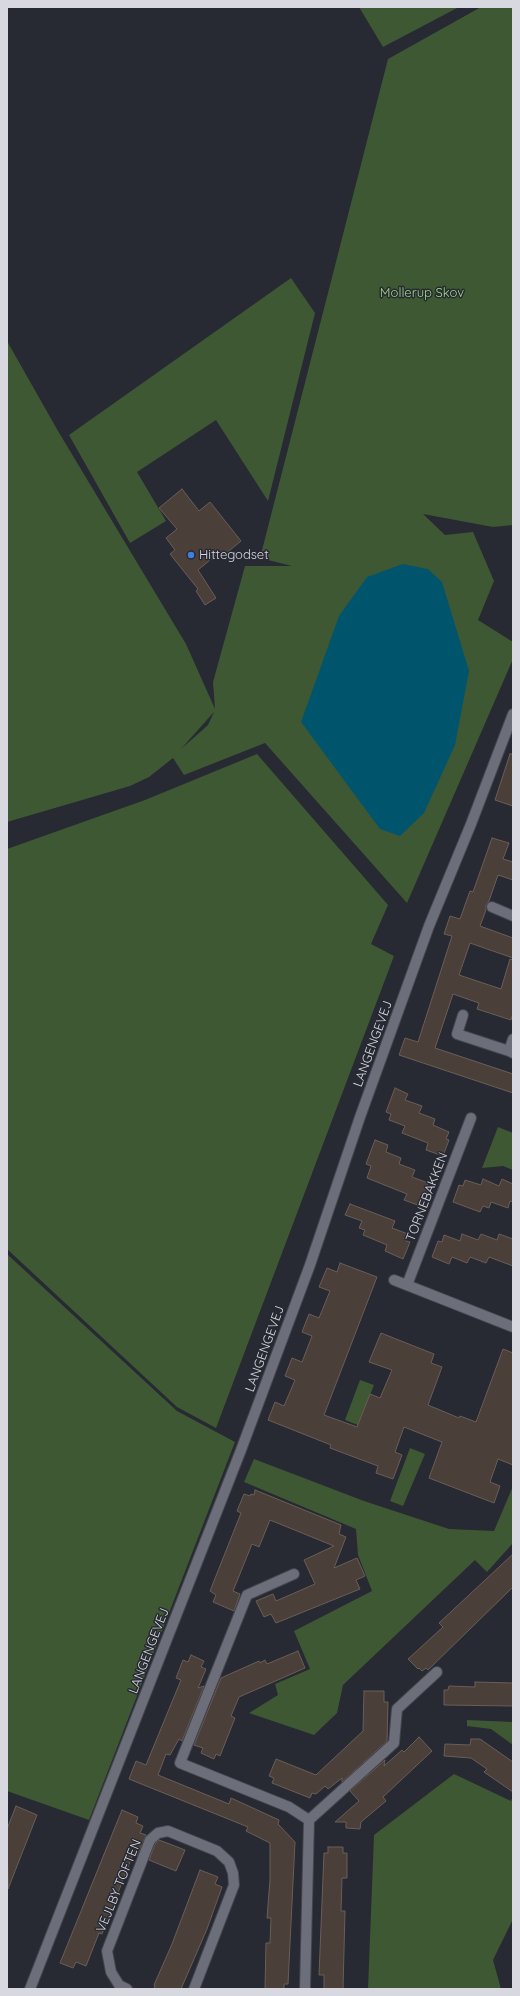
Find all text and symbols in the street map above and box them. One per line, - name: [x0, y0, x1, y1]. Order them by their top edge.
- park label: Mollerup Skov: [380, 285, 464, 301]
- place label: Hittegodset: [199, 547, 269, 563]
- marker: Hittegodset: [186, 550, 196, 560]
- street label: LANGENGEVEJ: [350, 999, 396, 1089]
- street label: TORNEBAKKEN: [403, 1150, 451, 1244]
- street label: LANGENGEVEJ: [242, 1304, 288, 1394]
- street label: LANGENGEVEJ: [126, 1606, 172, 1696]
- street label: VEJLBY TOFTEN: [93, 1837, 145, 1935]

